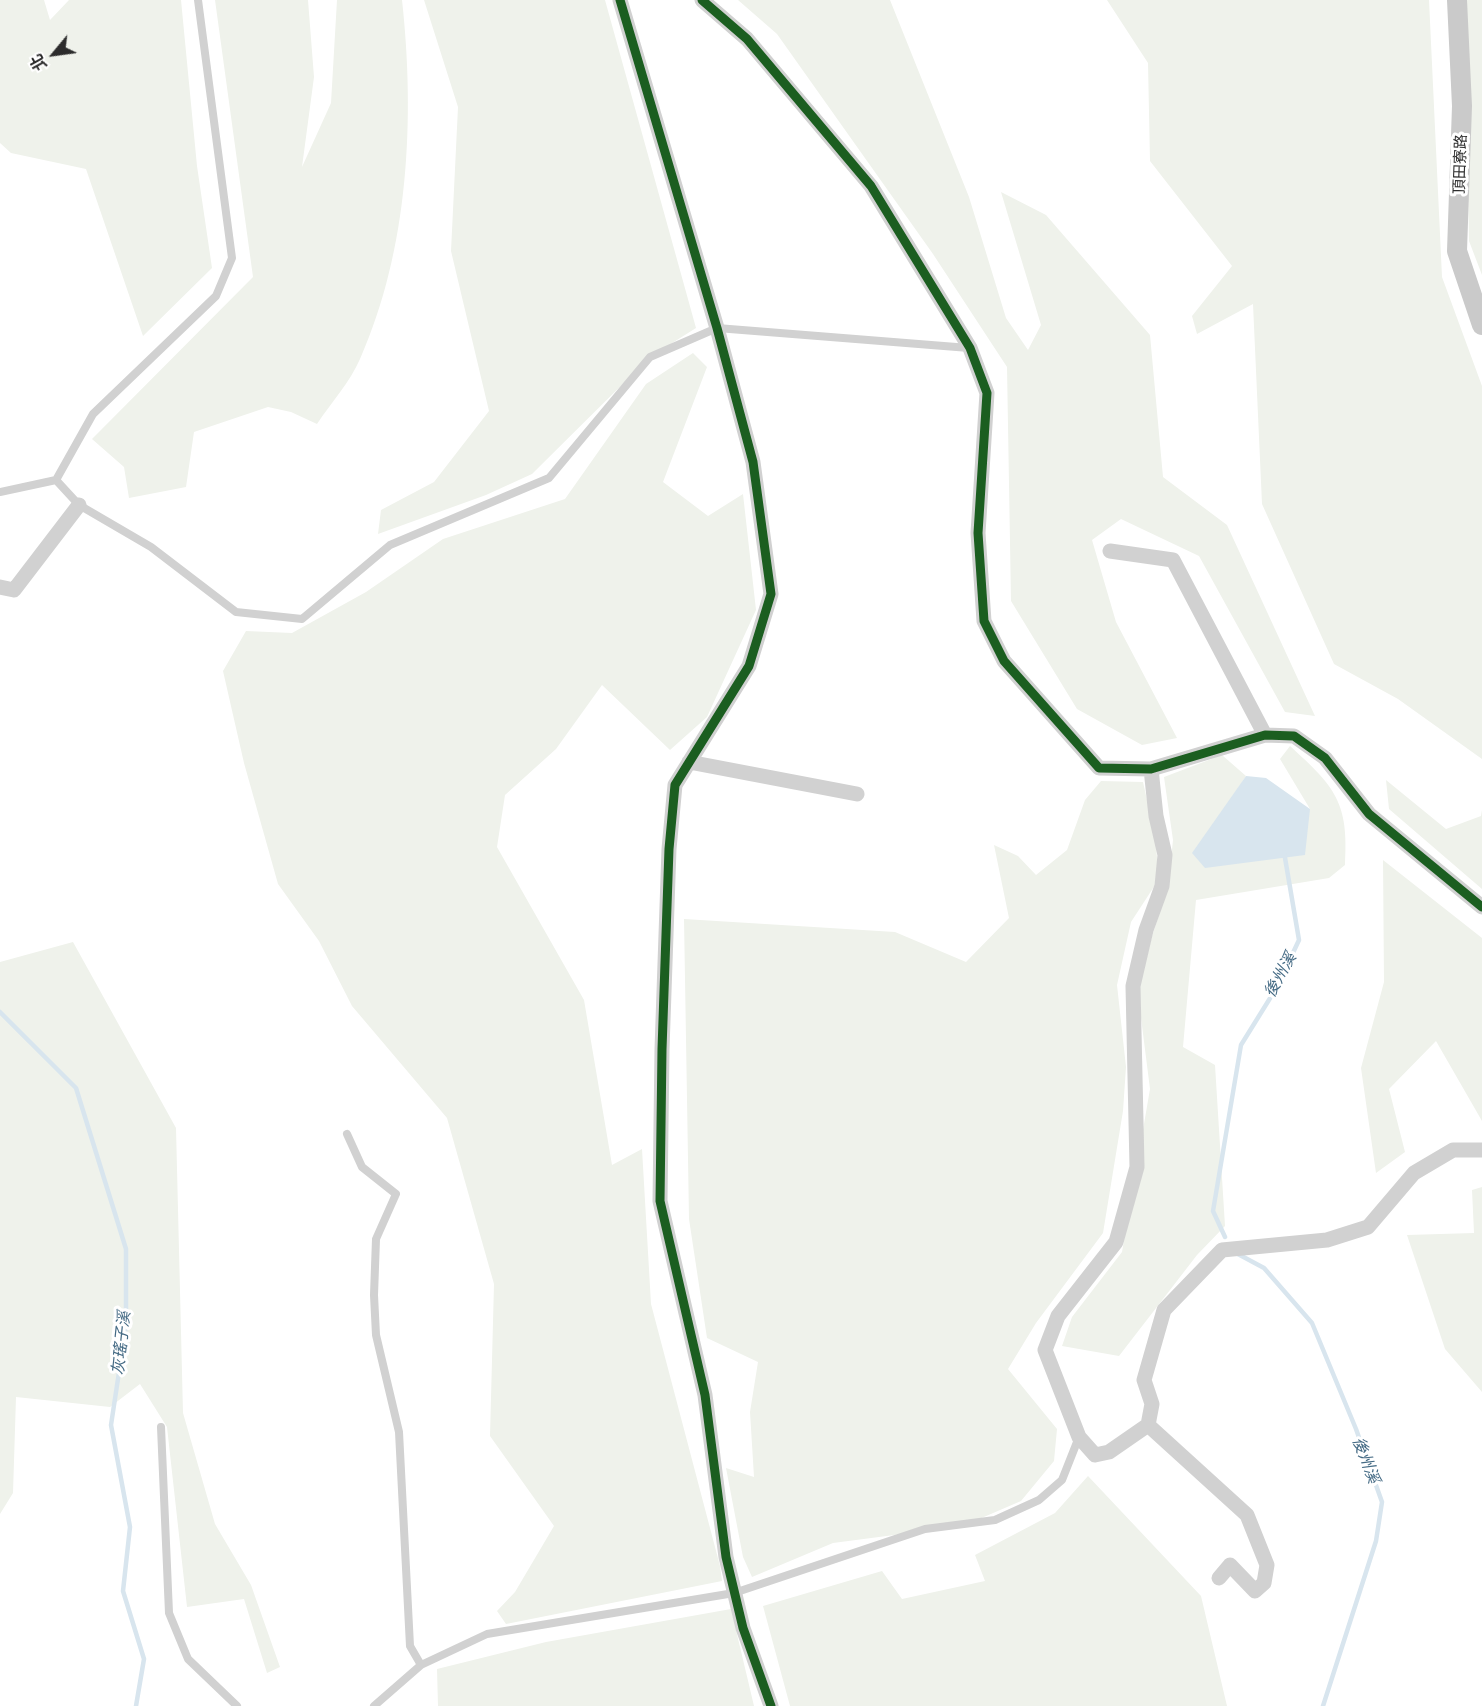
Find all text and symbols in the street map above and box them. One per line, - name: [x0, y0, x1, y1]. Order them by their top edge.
- north arrow: [24, 24, 84, 84]
- text: 北: [26, 51, 50, 75]
- street label: 頂田寮路: [1450, 134, 1470, 194]
- water label: 後州溪: [1260, 949, 1300, 1001]
- water label: 灰瑤子溪: [108, 1310, 134, 1376]
- water label: 後州溪: [1348, 1434, 1384, 1486]

